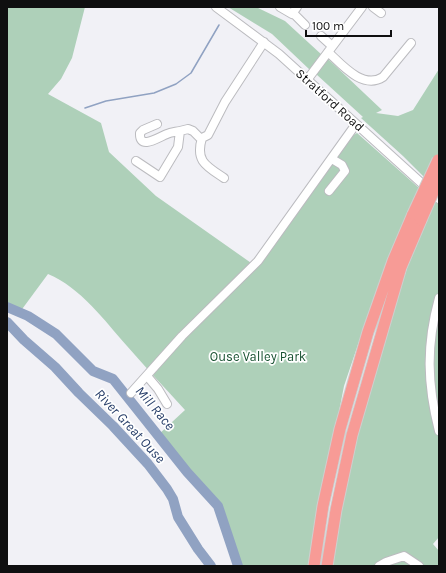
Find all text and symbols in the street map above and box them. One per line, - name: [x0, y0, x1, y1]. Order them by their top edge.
- scale bar: [306, 12, 391, 38]
- text: 100 m: [312, 19, 344, 33]
- street label: Stratford Road: [293, 65, 367, 135]
- park label: Ouse Valley Park: [210, 349, 306, 364]
- water label: Mill Race: [132, 383, 179, 434]
- water label: River Great Ouse: [91, 385, 169, 467]

